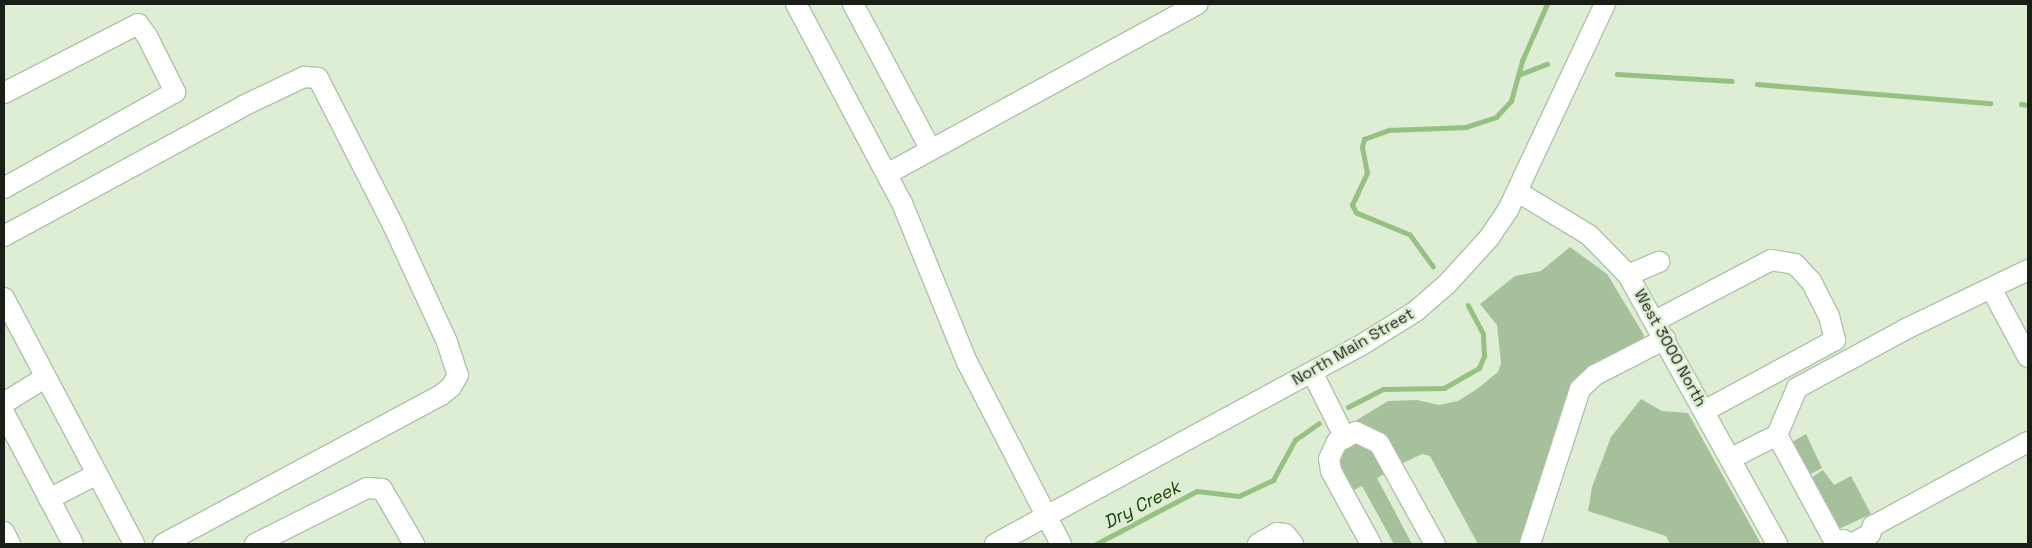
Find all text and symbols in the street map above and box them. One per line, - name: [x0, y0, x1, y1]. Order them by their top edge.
- street label: West 3000 North: [1630, 286, 1710, 410]
- street label: North Main Street: [1289, 304, 1417, 390]
- water label: Dry Creek: [1100, 476, 1184, 534]

